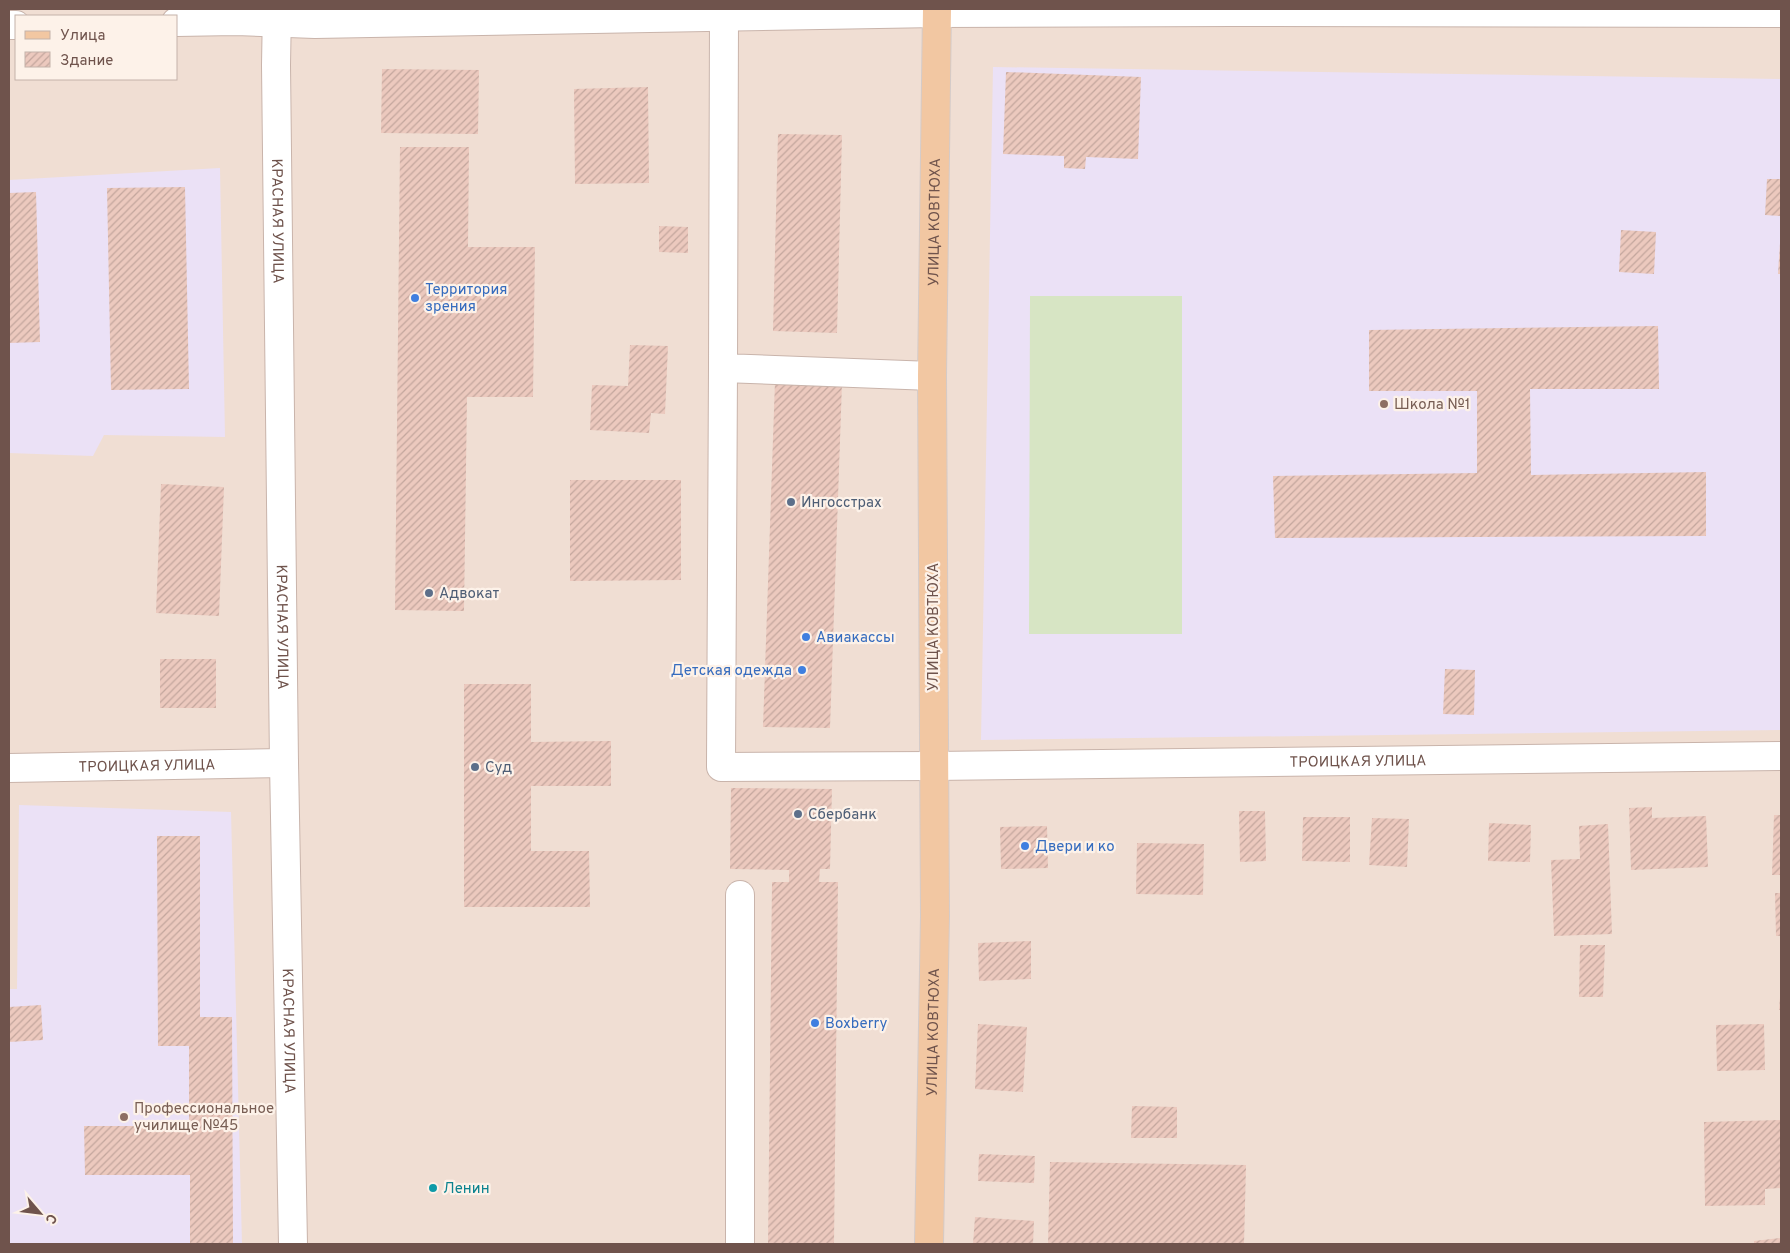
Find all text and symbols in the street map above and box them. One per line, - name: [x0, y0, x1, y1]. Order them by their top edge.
- legend: [15, 15, 178, 80]
- text: Улица: [60, 27, 105, 46]
- text: Здание: [60, 52, 113, 71]
- street label: КРАСНАЯ УЛИЦА: [266, 158, 287, 284]
- street label: УЛИЦА КОВТЮХА: [925, 158, 946, 286]
- place label: Территория зрения: [425, 281, 508, 317]
- marker: Территория зрения: [409, 292, 421, 304]
- place label: Школа №1: [1394, 396, 1470, 415]
- marker: Школа №1: [1378, 398, 1390, 410]
- place label: Ингосстрах: [801, 494, 882, 513]
- marker: Ингосстрах: [785, 496, 797, 508]
- street label: УЛИЦА КОВТЮХА: [925, 563, 944, 691]
- street label: КРАСНАЯ УЛИЦА: [271, 564, 291, 690]
- place label: Адвокат: [439, 585, 500, 604]
- marker: Адвокат: [423, 587, 435, 599]
- place label: Авиакассы: [816, 629, 895, 648]
- marker: Авиакассы: [800, 631, 812, 643]
- place label: Детская одежда: [671, 662, 792, 681]
- marker: Детская одежда: [796, 664, 808, 676]
- street label: ТРОИЦКАЯ УЛИЦА: [1289, 752, 1427, 773]
- street label: ТРОИЦКАЯ УЛИЦА: [78, 756, 216, 778]
- place label: Суд: [485, 759, 512, 778]
- marker: Суд: [469, 761, 481, 773]
- place label: Сбербанк: [808, 806, 877, 825]
- marker: Сбербанк: [792, 808, 804, 820]
- place label: Двери и ко: [1035, 838, 1115, 857]
- marker: Двери и ко: [1019, 840, 1031, 852]
- street label: КРАСНАЯ УЛИЦА: [277, 968, 298, 1094]
- street label: УЛИЦА КОВТЮХА: [924, 968, 945, 1096]
- place label: Boxberry: [825, 1015, 887, 1034]
- marker: Boxberry: [809, 1017, 821, 1029]
- place label: Профессиональное училище №45: [134, 1100, 274, 1136]
- marker: Профессиональное училище №45: [118, 1111, 130, 1123]
- place label: Ленин: [443, 1180, 490, 1199]
- marker: Ленин: [427, 1182, 439, 1194]
- north arrow: [15, 1188, 65, 1238]
- text: С: [41, 1210, 60, 1226]

